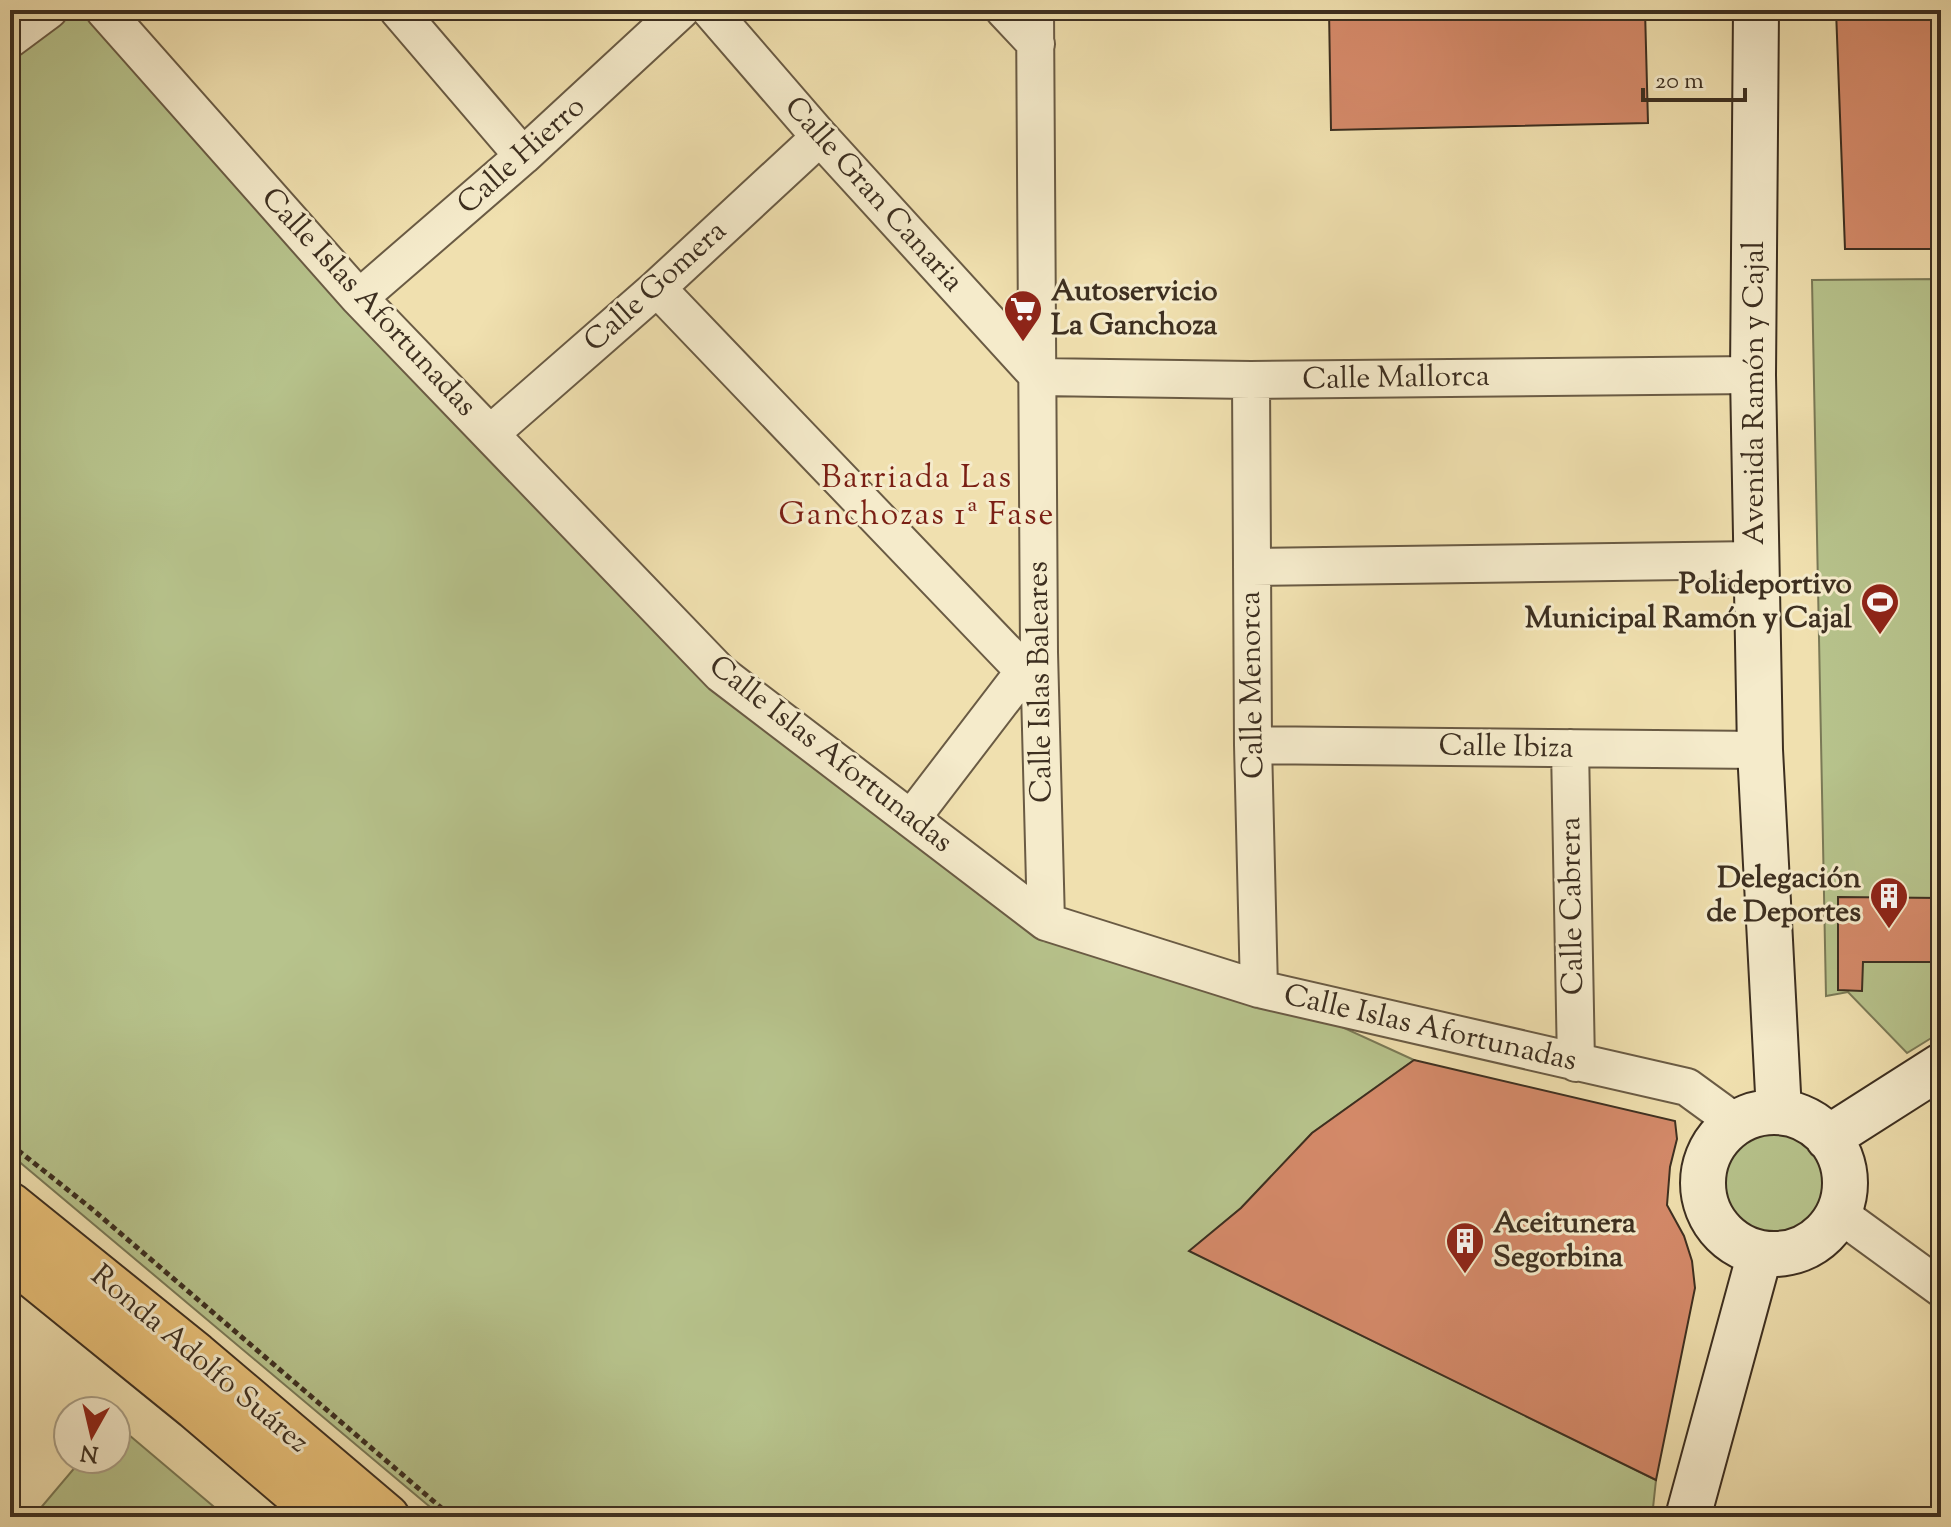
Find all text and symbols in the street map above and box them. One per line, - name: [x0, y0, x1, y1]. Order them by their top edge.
- scale bar: [1643, 52, 1745, 102]
- text: 20 m: [1655, 65, 1704, 99]
- street label: Calle Hierro: [448, 87, 596, 225]
- street label: Calle Gran Canaria: [773, 88, 973, 303]
- street label: Calle Islas Afortunadas: [250, 179, 486, 427]
- street label: Calle Gomera: [575, 211, 737, 363]
- street label: Avenida Ramón y Cajal: [1734, 241, 1777, 545]
- place label: Autoservicio La Ganchoza: [1051, 271, 1218, 348]
- supermarket icon: Autoservicio La Ganchoza: [1002, 288, 1044, 343]
- street label: Calle Mallorca: [1302, 356, 1490, 402]
- district label: Barriada Las Ganchozas 1ª Fase: [779, 456, 1055, 539]
- street label: Calle Islas Baleares: [1017, 561, 1065, 803]
- place label: Polideportivo Municipal Ramón y Cajal: [1525, 564, 1853, 641]
- sports icon: Polideportivo Municipal Ramón y Cajal: [1859, 581, 1901, 636]
- street label: Calle Menorca: [1230, 590, 1276, 779]
- street label: Calle Islas Afortunadas: [699, 646, 961, 864]
- street label: Calle Ibiza: [1438, 725, 1574, 771]
- street label: Calle Cabrera: [1550, 816, 1596, 996]
- place label: Delegación de Deportes: [1706, 858, 1861, 935]
- building icon: Delegación de Deportes: [1868, 875, 1910, 930]
- street label: Calle Islas Afortunadas: [1279, 974, 1581, 1084]
- place label: Aceitunera Segorbina: [1493, 1203, 1636, 1280]
- building icon: Aceitunera Segorbina: [1444, 1220, 1486, 1275]
- street label: Ronda Adolfo Suárez: [80, 1256, 318, 1464]
- north arrow: [52, 1395, 132, 1475]
- text: N: [78, 1435, 101, 1469]

